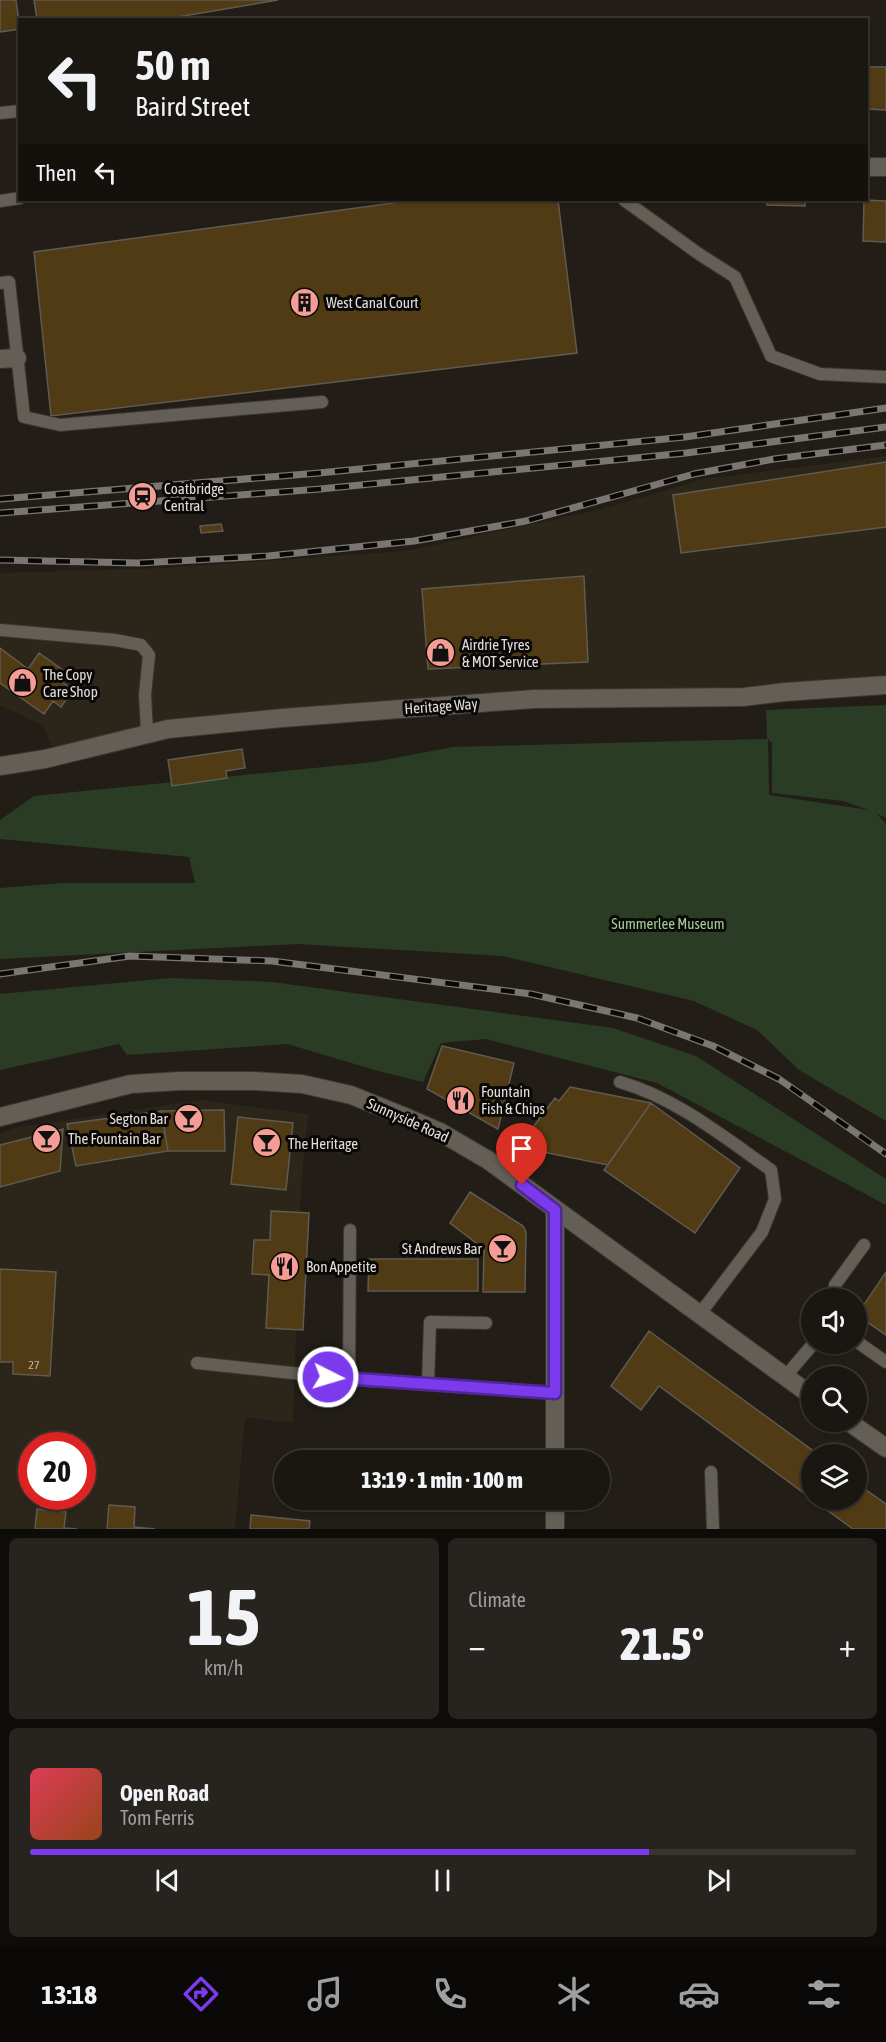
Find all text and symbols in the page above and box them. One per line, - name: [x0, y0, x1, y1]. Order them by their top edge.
- text: 50 m: [135, 41, 210, 89]
- icon: left: [36, 42, 114, 120]
- text: Baird Street: [135, 91, 250, 122]
- icon: left: [89, 156, 122, 189]
- text: Then: [36, 160, 77, 186]
- building icon: West Canal Court: [289, 286, 321, 318]
- place label: West Canal Court: [326, 294, 419, 311]
- place label: Coatbridge Central: [164, 480, 224, 514]
- station icon: Coatbridge Central: [127, 481, 159, 513]
- place label: Airdrie Tyres & MOT Service: [462, 636, 539, 670]
- shop icon: Airdrie Tyres & MOT Service: [425, 637, 457, 669]
- place label: The Copy Care Shop: [43, 666, 98, 700]
- shop icon: The Copy Care Shop: [6, 667, 38, 699]
- street label: Heritage Way: [404, 695, 478, 717]
- park label: Summerlee Museum: [611, 915, 725, 932]
- place label: Fountain Fish & Chips: [481, 1083, 545, 1117]
- restaurant icon: Fountain Fish & Chips: [444, 1084, 476, 1116]
- street label: Sunnyside Road: [365, 1094, 451, 1146]
- bar icon: Segton Bar: [173, 1102, 205, 1134]
- place label: Segton Bar: [109, 1110, 169, 1127]
- bar icon: The Fountain Bar: [31, 1122, 63, 1154]
- pin: [496, 1123, 547, 1185]
- bar icon: The Heritage: [251, 1127, 283, 1159]
- place label: The Fountain Bar: [68, 1130, 161, 1147]
- icon: arrive: [505, 1132, 538, 1165]
- place label: The Heritage: [288, 1135, 358, 1152]
- bar icon: St Andrews Bar: [487, 1232, 519, 1264]
- place label: St Andrews Bar: [402, 1240, 483, 1257]
- restaurant icon: Bon Appetite: [269, 1250, 301, 1282]
- place label: Bon Appetite: [306, 1258, 377, 1275]
- map controls: [801, 1288, 867, 1510]
- button: sound: [801, 1288, 867, 1354]
- position arrow: [296, 1345, 360, 1409]
- house number: 27: [28, 1358, 40, 1372]
- button: search: [801, 1366, 867, 1432]
- speed limit sign: 20: [18, 1432, 96, 1510]
- button: layers: [801, 1444, 867, 1510]
- text: 13:19 · 1 min · 100 m: [361, 1467, 523, 1493]
- text: 15: [187, 1572, 260, 1662]
- text: Climate: [469, 1588, 526, 1611]
- text: 21.5°: [620, 1618, 704, 1670]
- text: −: [469, 1626, 486, 1664]
- text: +: [839, 1626, 856, 1664]
- text: km/h: [204, 1656, 244, 1679]
- text: Open Road: [120, 1780, 209, 1806]
- text: Tom Ferris: [120, 1806, 194, 1829]
- icon: previous: [151, 1864, 184, 1897]
- icon: pause: [426, 1864, 459, 1897]
- icon: next: [702, 1864, 735, 1897]
- icon: directions: [180, 1973, 222, 2015]
- icon: music: [304, 1973, 346, 2015]
- icon: phone: [429, 1973, 471, 2015]
- icon: climate: [553, 1973, 595, 2015]
- icon: car: [678, 1973, 720, 2015]
- icon: filters: [803, 1973, 845, 2015]
- text: 13:18: [41, 1979, 97, 2010]

